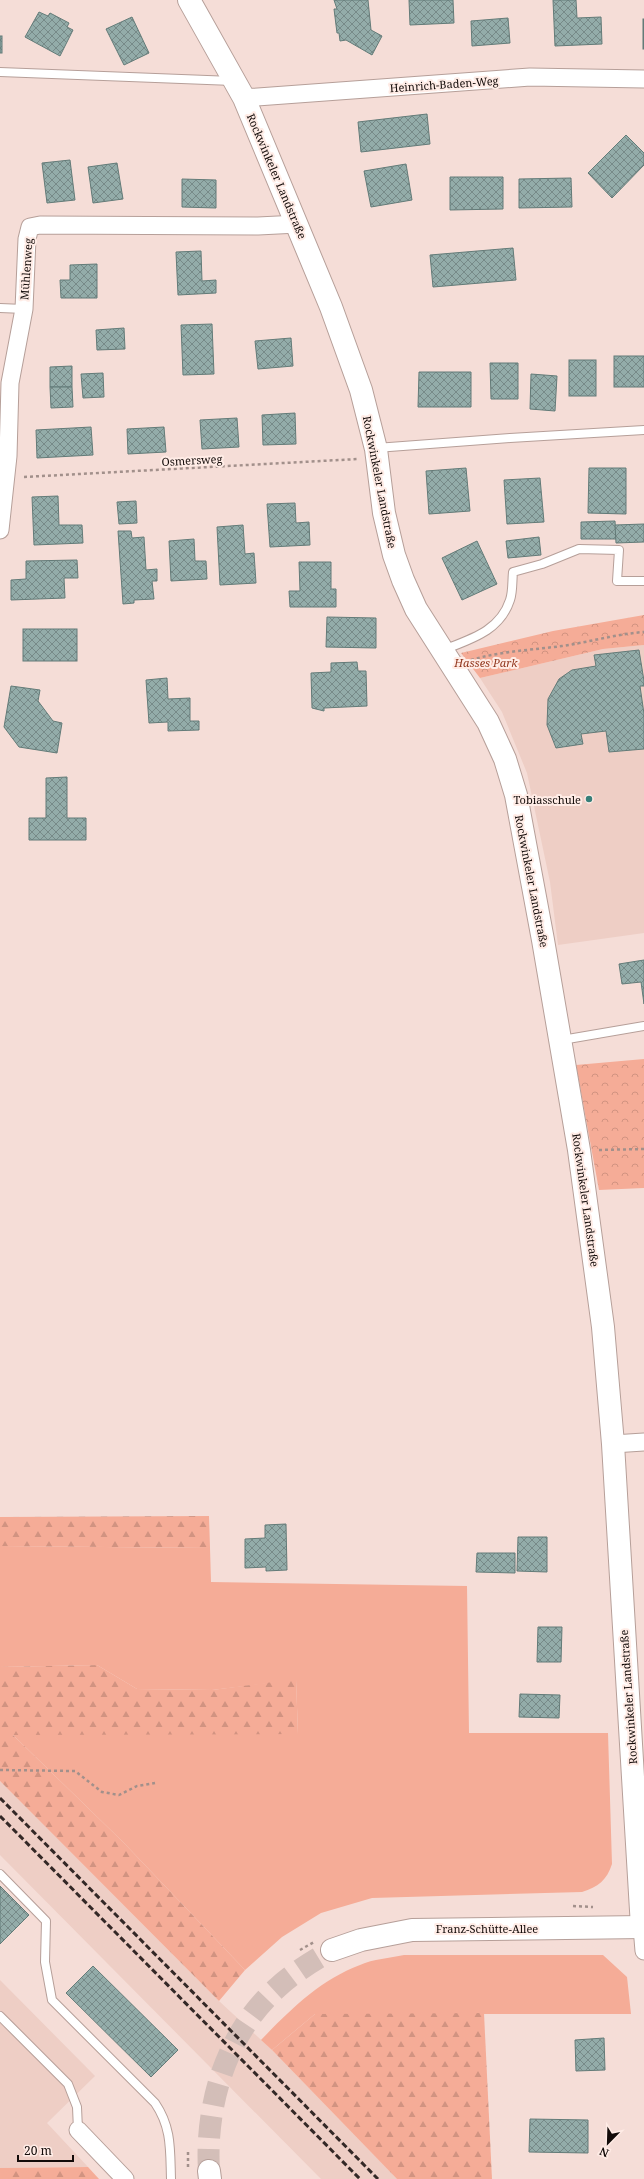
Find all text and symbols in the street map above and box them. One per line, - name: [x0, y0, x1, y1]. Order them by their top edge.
- street label: Heinrich-Baden-Weg: [389, 73, 499, 95]
- street label: Rockwinkeler Landstraße: [244, 111, 310, 241]
- street label: Mühlenweg: [16, 237, 36, 300]
- street label: Rockwinkeler Landstraße: [360, 414, 400, 550]
- street label: Osmersweg: [161, 451, 223, 469]
- park label: Hasses Park: [453, 655, 518, 670]
- place label: Tobiasschule: [513, 792, 581, 807]
- marker: Tobiasschule: [584, 794, 594, 804]
- street label: Rockwinkeler Landstraße: [512, 813, 552, 949]
- street label: Rockwinkeler Landstraße: [569, 1132, 603, 1268]
- street label: Rockwinkeler Landstraße: [616, 1629, 640, 1765]
- street label: Franz-Schütte-Allee: [436, 1921, 538, 1936]
- north arrow: [588, 2123, 628, 2163]
- scale bar: [18, 2137, 73, 2163]
- text: 20 m: [24, 2142, 52, 2159]
- text: N: [597, 2144, 611, 2161]

